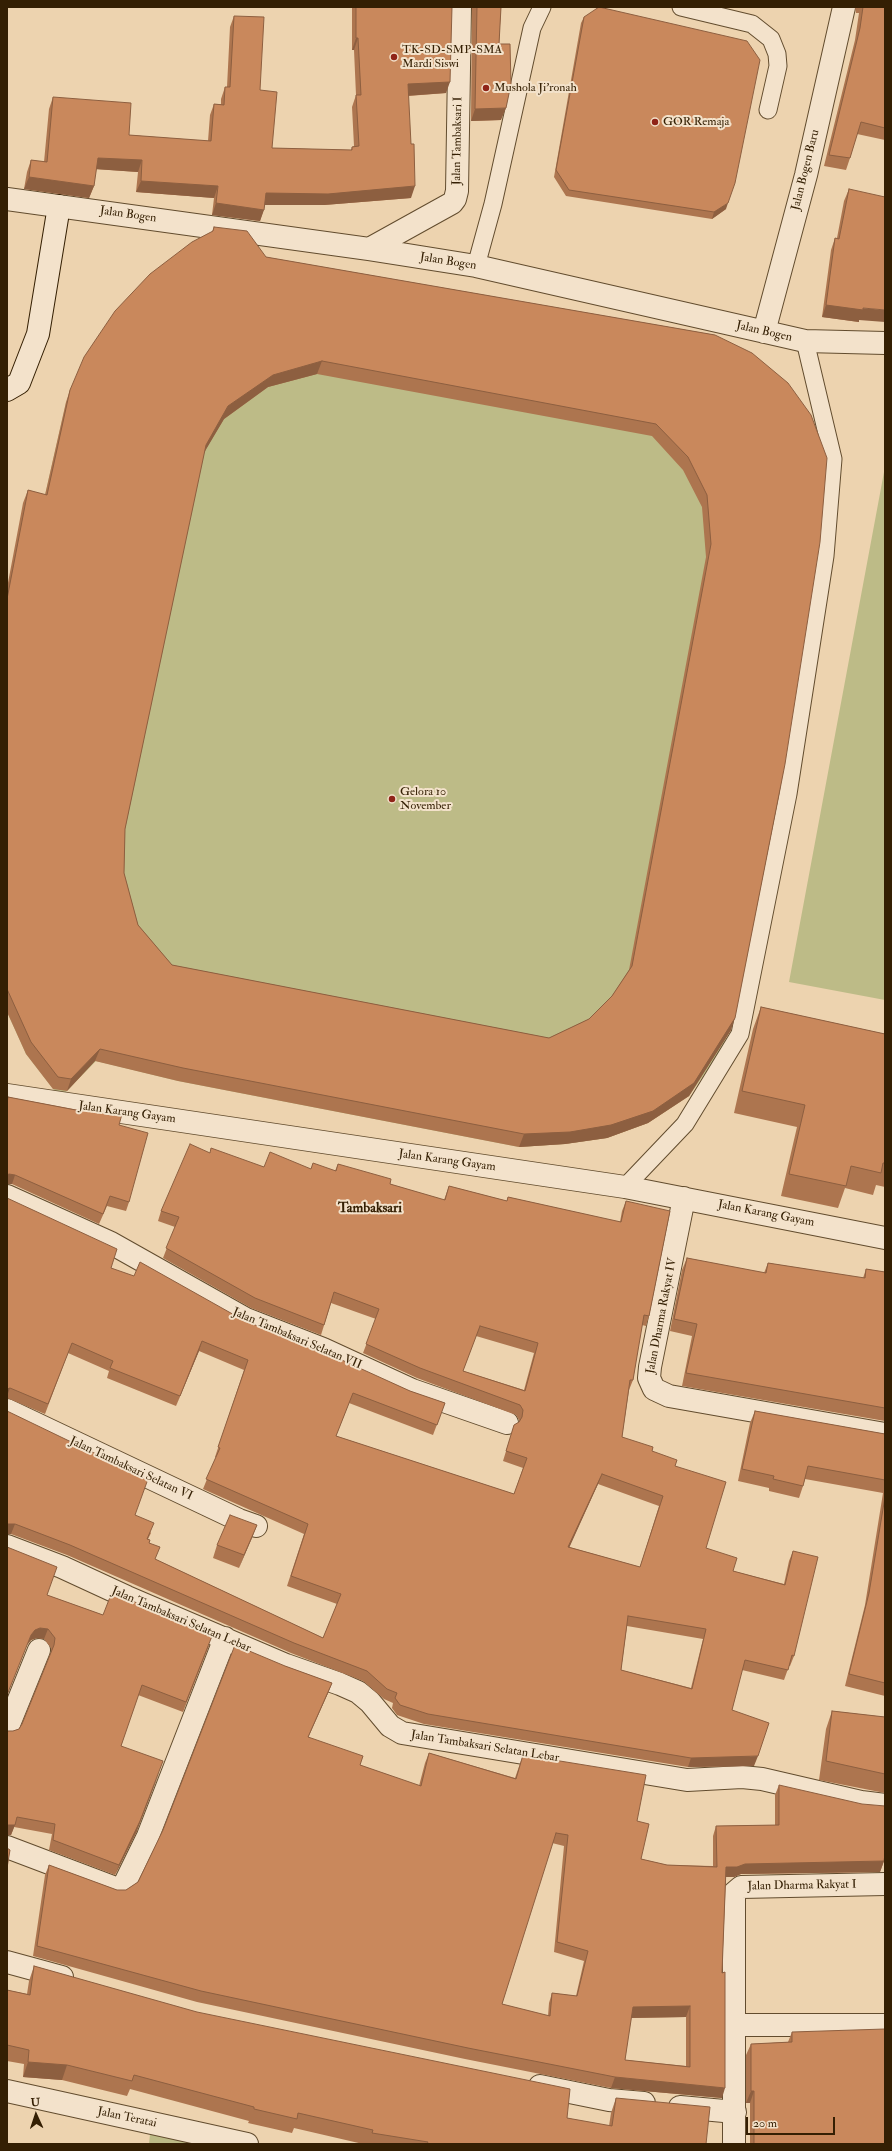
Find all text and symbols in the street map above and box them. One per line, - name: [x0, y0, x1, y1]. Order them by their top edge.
- place label: TK-SD-SMP-SMA Mardi Siswi: [402, 43, 502, 71]
- marker: TK-SD-SMP-SMA Mardi Siswi: [389, 52, 399, 62]
- place label: Mushola Ji'ronah: [494, 81, 577, 95]
- marker: Mushola Ji'ronah: [481, 83, 491, 93]
- street label: Jalan Tambaksari I: [450, 97, 466, 185]
- place label: GOR Remaja: [663, 115, 729, 129]
- marker: GOR Remaja: [650, 117, 660, 127]
- street label: Jalan Bogen Baru: [789, 128, 823, 212]
- street label: Jalan Bogen: [99, 204, 157, 226]
- street label: Jalan Bogen: [419, 250, 477, 274]
- street label: Jalan Bogen: [735, 319, 793, 345]
- place label: Gelora 10 November: [400, 785, 451, 813]
- marker: Gelora 10 November: [387, 794, 397, 804]
- street label: Jalan Karang Gayam: [77, 1099, 177, 1127]
- street label: Jalan Karang Gayam: [397, 1147, 497, 1175]
- street label: Jalan Karang Gayam: [717, 1198, 815, 1230]
- district label: Tambaksari: [338, 1201, 402, 1217]
- street label: Jalan Dharma Rakyat IV: [644, 1257, 680, 1375]
- street label: Jalan Tambaksari Selatan VII: [230, 1305, 364, 1373]
- street label: Jalan Tambaksari Selatan VI: [67, 1434, 195, 1504]
- street label: Jalan Tambaksari Selatan Lebar: [109, 1584, 253, 1656]
- street label: Jalan Tambaksari Selatan Lebar: [410, 1728, 560, 1766]
- street label: Jalan Dharma Rakyat I: [747, 1878, 857, 1894]
- north arrow: [16, 2095, 56, 2135]
- text: U: [30, 2096, 40, 2109]
- street label: Jalan Teratai: [96, 2105, 158, 2131]
- scale bar: [748, 2109, 837, 2135]
- text: 20 m: [753, 2116, 777, 2131]

